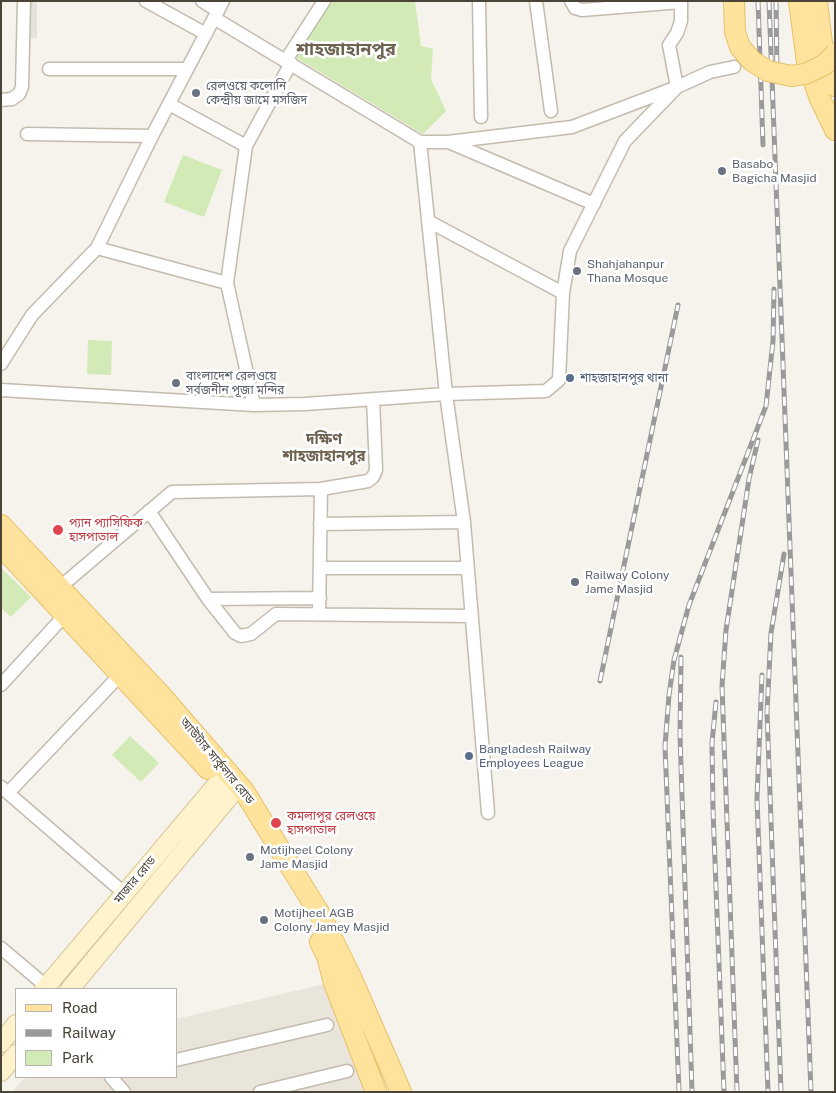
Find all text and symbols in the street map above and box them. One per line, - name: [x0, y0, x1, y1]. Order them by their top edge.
- district label: শাহজাহানপুর: [296, 38, 396, 60]
- place label: রেলওয়ে কলোনি কেন্দ্রীয় জামে মসজিদ: [206, 79, 307, 107]
- marker: রেলওয়ে কলোনি কেন্দ্রীয় জামে মসজিদ: [190, 87, 202, 99]
- place label: Basabo Bagicha Masjid: [732, 157, 817, 185]
- marker: Basabo Bagicha Masjid: [716, 165, 728, 177]
- place label: Shahjahanpur Thana Mosque: [587, 257, 668, 285]
- marker: Shahjahanpur Thana Mosque: [571, 265, 583, 277]
- place label: বাংলাদেশ রেলওয়ে সর্বজনীন পূজা মন্দির: [186, 369, 284, 397]
- place label: শাহজাহানপুর থানা: [580, 371, 668, 385]
- marker: শাহজাহানপুর থানা: [564, 372, 576, 384]
- marker: বাংলাদেশ রেলওয়ে সর্বজনীন পূজা মন্দির: [170, 377, 182, 389]
- district label: দক্ষিণ শাহজাহানপুর: [283, 430, 365, 465]
- place label: প্যান প্যাসিফিক হাসপাতাল: [69, 516, 143, 544]
- marker: প্যান প্যাসিফিক হাসপাতাল: [51, 523, 65, 537]
- place label: Railway Colony Jame Masjid: [585, 568, 669, 596]
- marker: Railway Colony Jame Masjid: [569, 576, 581, 588]
- street label: আউটার সার্কুলার রোড: [177, 715, 257, 807]
- place label: Bangladesh Railway Employees League: [479, 742, 591, 770]
- marker: Bangladesh Railway Employees League: [463, 750, 475, 762]
- place label: কমলাপুর রেলওয়ে হাসপাতাল: [287, 809, 376, 837]
- marker: কমলাপুর রেলওয়ে হাসপাতাল: [269, 816, 283, 830]
- place label: Motijheel Colony Jame Masjid: [260, 843, 353, 871]
- marker: Motijheel Colony Jame Masjid: [244, 851, 256, 863]
- street label: মাজার রোড: [111, 853, 159, 907]
- place label: Motijheel AGB Colony Jamey Masjid: [274, 906, 390, 934]
- marker: Motijheel AGB Colony Jamey Masjid: [258, 914, 270, 926]
- legend: [15, 988, 178, 1078]
- text: Road: [62, 999, 98, 1016]
- text: Railway: [62, 1024, 116, 1041]
- text: Park: [62, 1049, 94, 1066]

